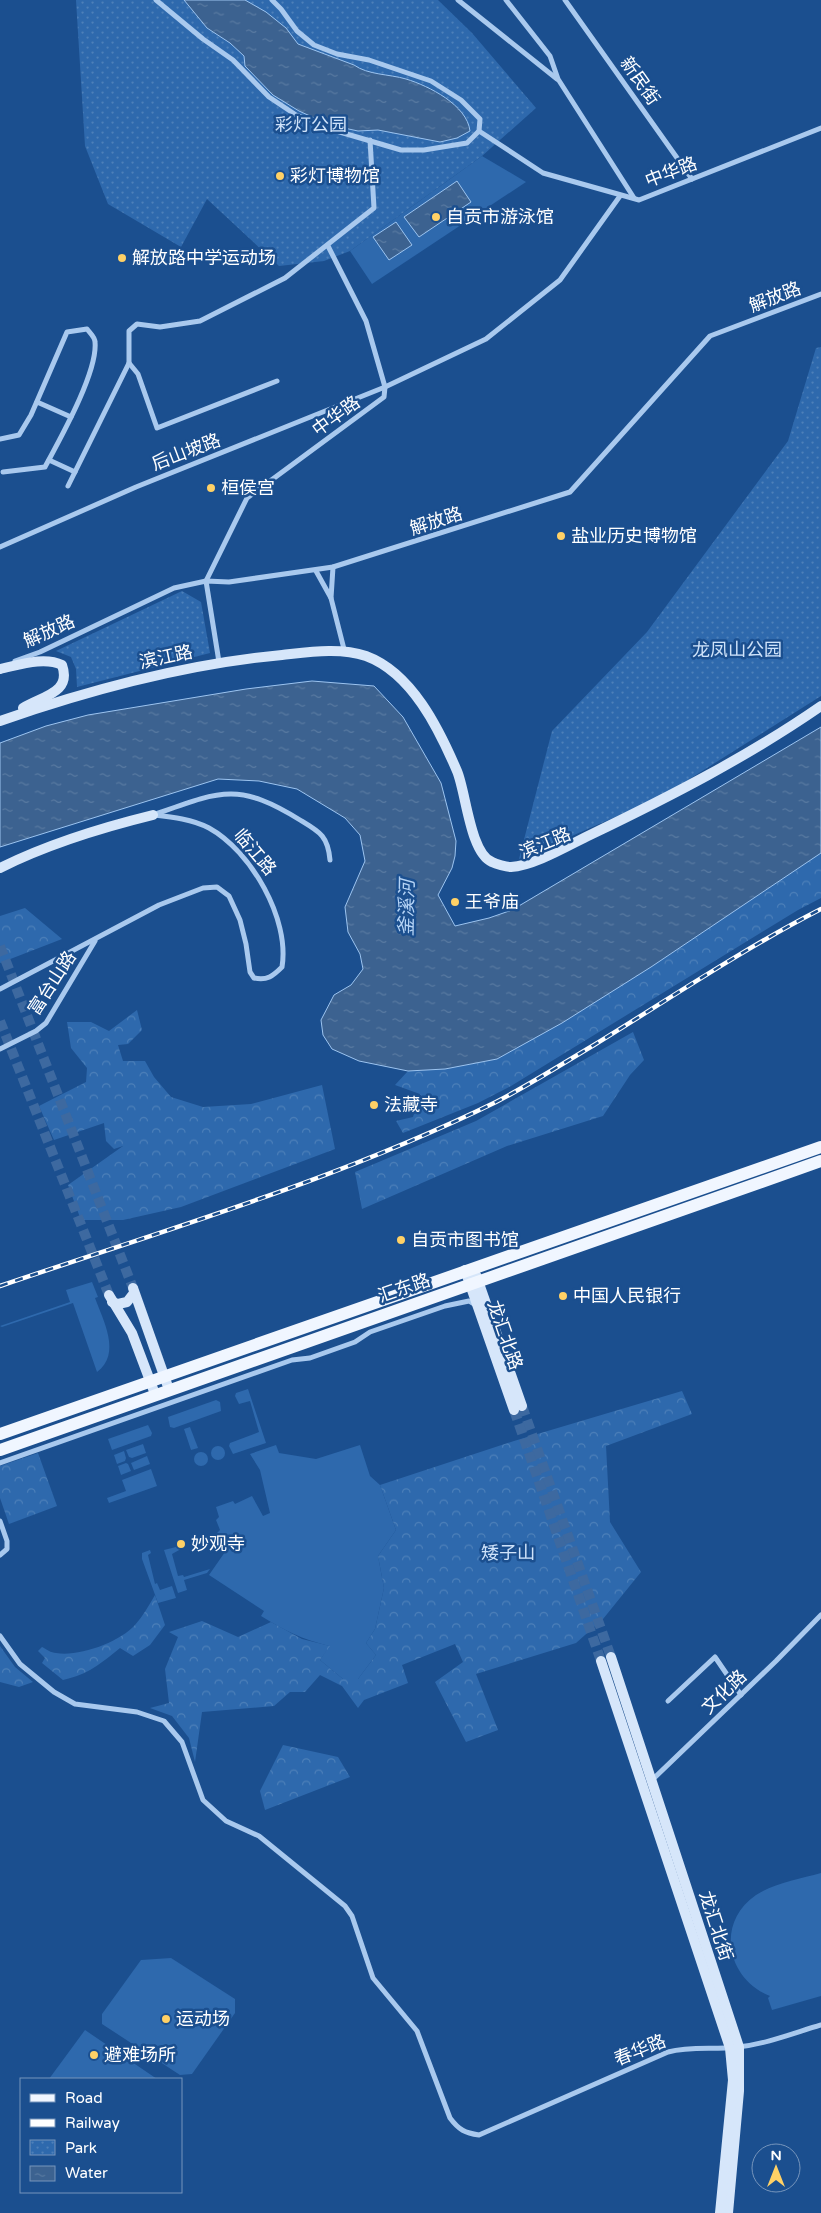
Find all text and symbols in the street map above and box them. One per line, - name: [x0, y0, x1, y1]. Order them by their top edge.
- street label: 新民街: [616, 53, 664, 109]
- park label: 彩灯公园: [275, 114, 347, 136]
- street label: 中华路: [642, 152, 700, 192]
- place label: 彩灯博物馆: [290, 165, 380, 187]
- marker: 彩灯博物馆: [274, 170, 286, 182]
- place label: 自贡市游泳馆: [446, 206, 554, 228]
- marker: 自贡市游泳馆: [430, 211, 442, 223]
- place label: 解放路中学运动场: [132, 247, 276, 269]
- marker: 解放路中学运动场: [116, 252, 128, 264]
- street label: 解放路: [746, 277, 804, 317]
- street label: 中华路: [308, 391, 364, 441]
- street label: 后山坡路: [148, 429, 224, 475]
- place label: 桓侯宫: [221, 477, 275, 499]
- marker: 桓侯宫: [205, 482, 217, 494]
- street label: 解放路: [407, 502, 465, 540]
- place label: 盐业历史博物馆: [571, 525, 697, 547]
- marker: 盐业历史博物馆: [555, 530, 567, 542]
- street label: 解放路: [20, 610, 78, 652]
- park label: 龙凤山公园: [692, 639, 782, 661]
- street label: 滨江路: [137, 641, 195, 673]
- street label: 滨江路: [516, 823, 574, 863]
- street label: 临江路: [229, 824, 281, 880]
- water label: 釜溪河: [396, 875, 419, 937]
- place label: 王爷庙: [465, 891, 519, 913]
- marker: 王爷庙: [449, 896, 461, 908]
- street label: 富台山路: [23, 947, 81, 1019]
- place label: 法藏寺: [384, 1094, 438, 1116]
- marker: 法藏寺: [368, 1099, 380, 1111]
- place label: 自贡市图书馆: [411, 1229, 519, 1251]
- marker: 自贡市图书馆: [395, 1234, 407, 1246]
- street label: 汇东路: [375, 1269, 433, 1307]
- place label: 中国人民银行: [573, 1285, 681, 1307]
- marker: 中国人民银行: [557, 1290, 569, 1302]
- street label: 龙汇北路: [483, 1297, 527, 1373]
- place label: 妙观寺: [191, 1533, 245, 1555]
- marker: 妙观寺: [175, 1538, 187, 1550]
- park label: 矮子山: [481, 1542, 535, 1564]
- street label: 文化路: [697, 1665, 751, 1719]
- street label: 龙汇北街: [694, 1888, 738, 1964]
- place label: 运动场: [176, 2008, 230, 2030]
- marker: 运动场: [160, 2013, 172, 2025]
- street label: 春华路: [611, 2030, 669, 2070]
- place label: 避难场所: [104, 2044, 176, 2066]
- marker: 避难场所: [88, 2049, 100, 2061]
- legend: [20, 2078, 182, 2193]
- text: Road: [65, 2089, 103, 2107]
- text: Railway: [65, 2114, 120, 2132]
- text: Park: [65, 2139, 97, 2157]
- north arrow: [751, 2143, 801, 2193]
- text: N: [770, 2147, 782, 2164]
- text: Water: [65, 2164, 108, 2182]

